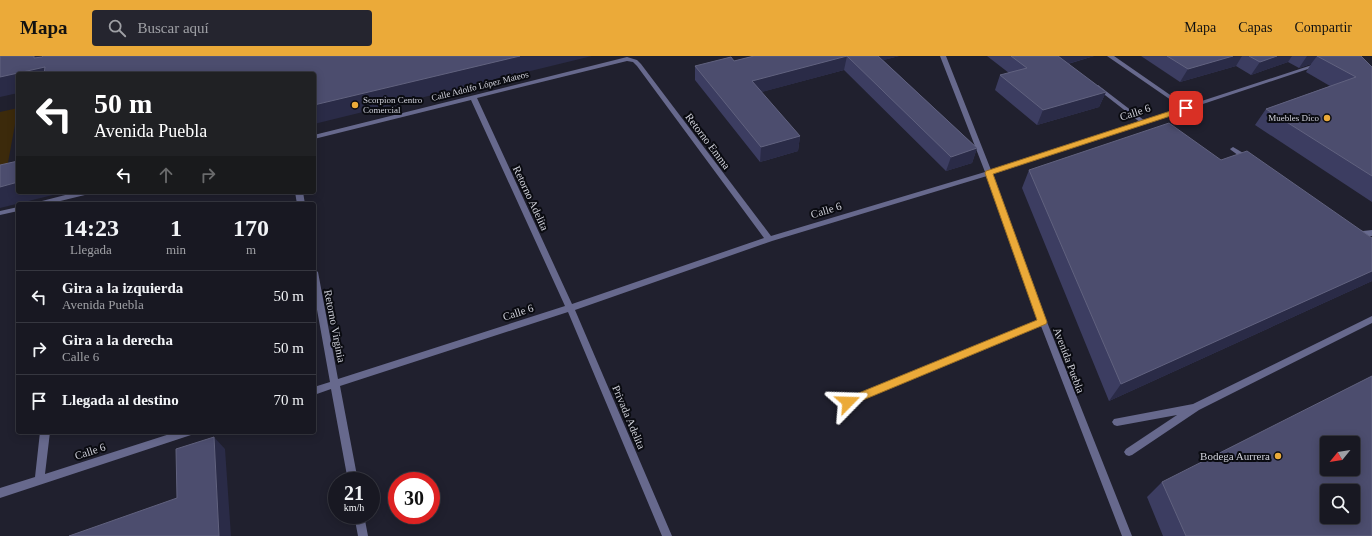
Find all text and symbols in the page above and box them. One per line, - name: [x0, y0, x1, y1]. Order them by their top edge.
- search box: [92, 10, 372, 46]
- text: Mapa: [20, 17, 68, 38]
- icon: search: [106, 17, 128, 39]
- text: Buscar aquí: [138, 20, 209, 36]
- text: Mapa: [1184, 20, 1216, 35]
- text: Capas: [1238, 20, 1272, 35]
- text: Compartir: [1294, 20, 1352, 35]
- street label: Calle Adolfo López Mateos: [430, 69, 530, 103]
- icon: left: [28, 88, 80, 140]
- text: 50 m: [94, 88, 152, 119]
- pin: [1169, 91, 1203, 125]
- place label: Scorpion Centro Comercial: [363, 95, 423, 115]
- icon: arrive: [1175, 97, 1197, 119]
- marker: Scorpion Centro Comercial: [350, 100, 360, 110]
- street label: Calle 6: [1118, 101, 1152, 123]
- street label: Retorno Emma: [683, 111, 733, 171]
- place label: Muebles Dico: [1268, 113, 1319, 123]
- marker: Muebles Dico: [1322, 113, 1332, 123]
- text: Avenida Puebla: [94, 121, 207, 141]
- icon: left: [113, 164, 135, 186]
- icon: ahead: [155, 164, 177, 186]
- icon: right: [197, 164, 219, 186]
- street label: Retorno Adelita: [511, 164, 551, 232]
- street label: Calle 6: [809, 200, 843, 220]
- text: 14:23: [63, 215, 119, 241]
- text: 1: [170, 215, 182, 241]
- text: 170: [233, 215, 269, 241]
- text: Llegada: [70, 242, 112, 257]
- text: min: [166, 242, 186, 257]
- text: m: [246, 242, 256, 257]
- text: Gira a la izquierda: [62, 280, 183, 296]
- icon: left: [28, 286, 50, 308]
- text: 50 m: [274, 288, 304, 304]
- street label: Retorno Virginia: [322, 289, 348, 363]
- text: Avenida Puebla: [62, 297, 144, 312]
- street label: Calle 6: [501, 301, 535, 323]
- street label: Avenida Puebla: [1051, 326, 1087, 395]
- text: Gira a la derecha: [62, 332, 173, 348]
- icon: right: [28, 338, 50, 360]
- text: 50 m: [274, 340, 304, 356]
- text: Calle 6: [62, 349, 99, 364]
- position arrow: [827, 381, 869, 423]
- street label: Privada Adelita: [610, 383, 648, 451]
- icon: arrive: [28, 390, 50, 412]
- text: Llegada al destino: [62, 392, 179, 408]
- text: 70 m: [274, 392, 304, 408]
- north arrow: [1320, 436, 1360, 476]
- map controls: [1320, 436, 1360, 524]
- street label: Calle 6: [73, 440, 107, 462]
- place label: Bodega Aurrera: [1200, 450, 1270, 462]
- marker: Bodega Aurrera: [1273, 451, 1283, 461]
- speed limit sign: 30: [388, 472, 440, 524]
- text: 21: [344, 482, 364, 504]
- button: search: [1320, 484, 1360, 524]
- text: km/h: [344, 502, 364, 513]

